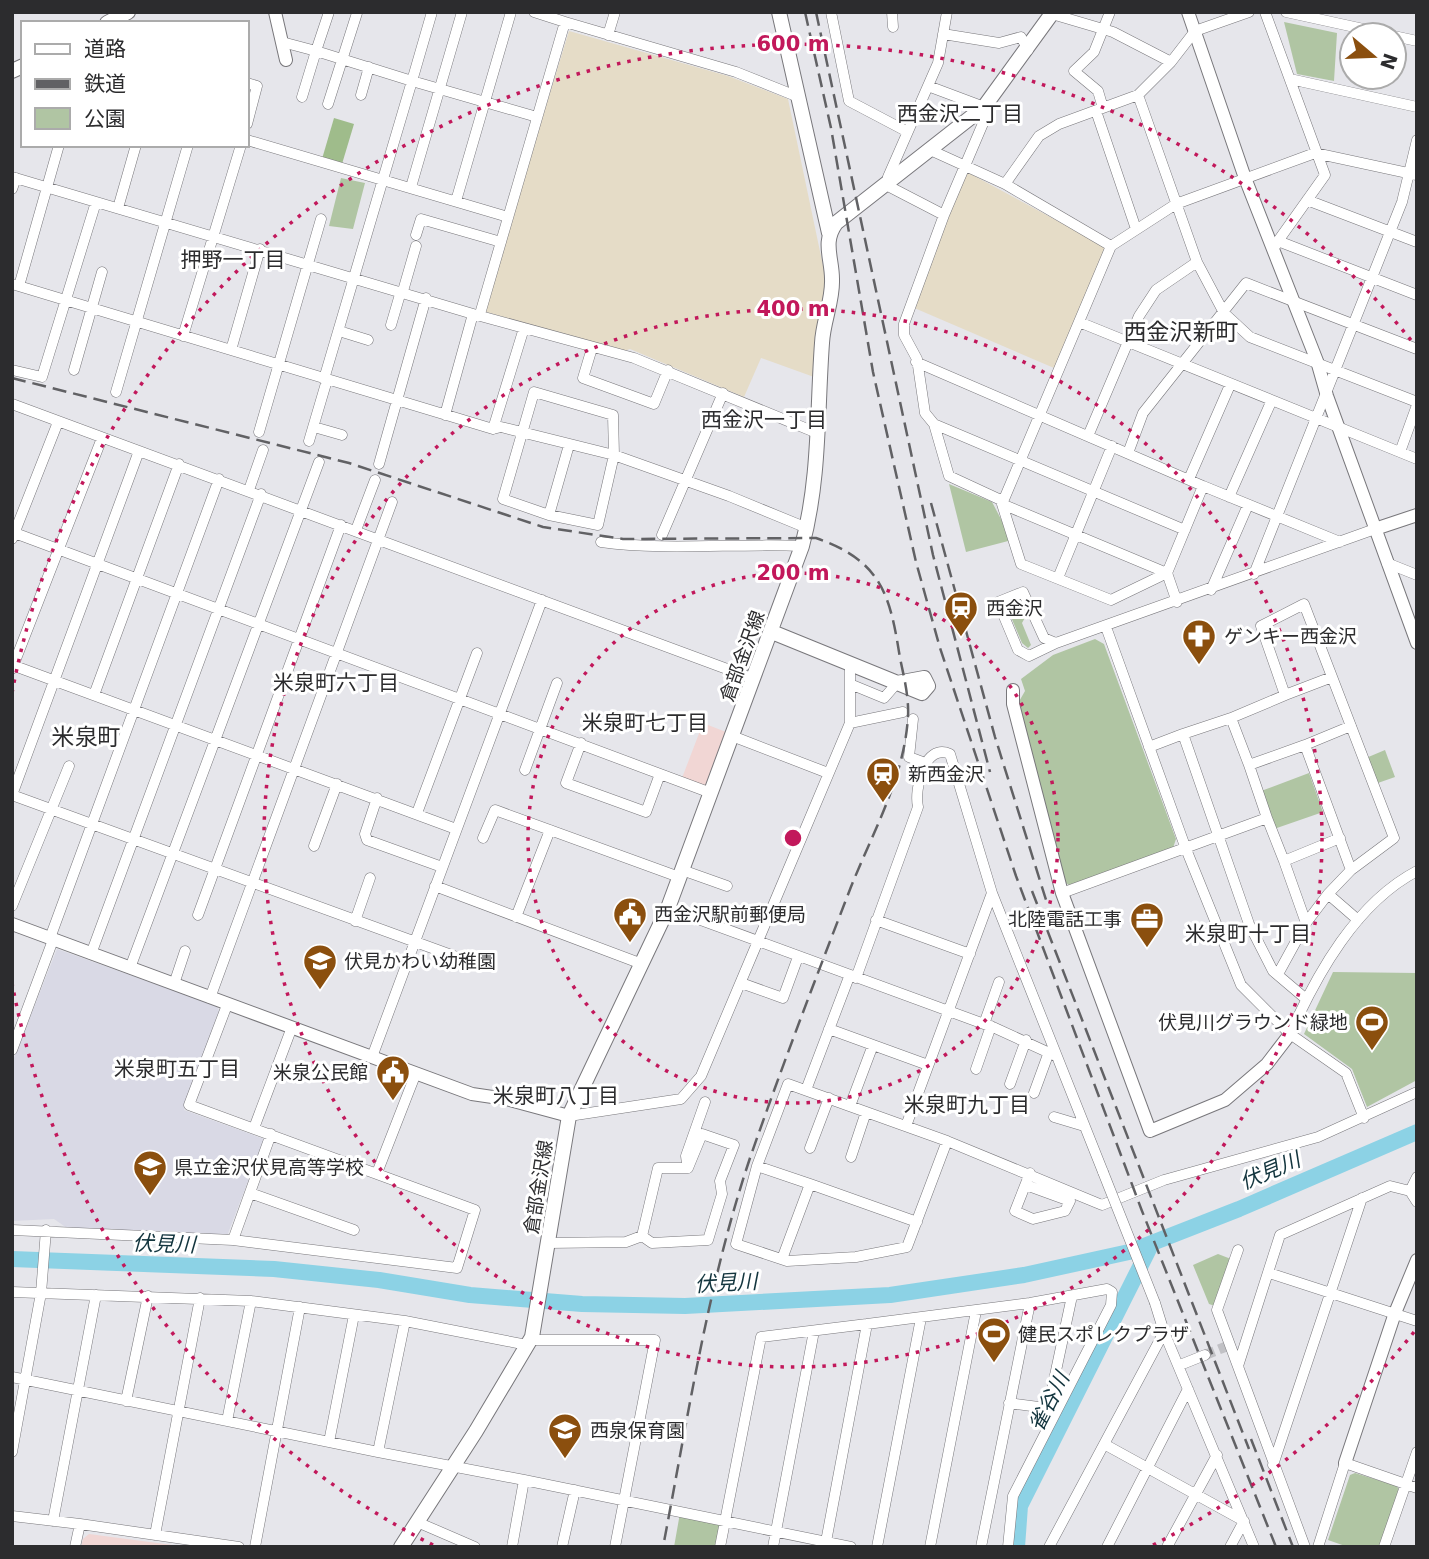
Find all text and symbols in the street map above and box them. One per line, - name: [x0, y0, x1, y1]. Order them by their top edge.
- legend: [21, 21, 248, 147]
- north arrow: [1338, 21, 1408, 91]
- text: 600 m: [756, 32, 830, 56]
- text: 道路: [84, 37, 126, 61]
- text: N: [1376, 50, 1402, 73]
- text: 鉄道: [84, 72, 126, 96]
- district label: 西金沢二丁目: [897, 102, 1023, 126]
- text: 公園: [84, 107, 126, 131]
- district label: 押野一丁目: [181, 248, 286, 272]
- text: 400 m: [756, 297, 830, 321]
- district label: 西金沢新町: [1124, 319, 1239, 345]
- district label: 西金沢一丁目: [701, 408, 827, 432]
- text: 200 m: [756, 561, 830, 585]
- station icon: 西金沢: [942, 589, 980, 638]
- place label: 西金沢: [986, 597, 1043, 619]
- street label: 倉部金沢線: [715, 608, 769, 704]
- pharmacy icon: ゲンキー西金沢: [1180, 617, 1218, 666]
- place label: ゲンキー西金沢: [1224, 625, 1357, 647]
- district label: 米泉町六丁目: [273, 671, 399, 695]
- district label: 米泉町七丁目: [582, 711, 708, 735]
- district label: 米泉町: [52, 724, 121, 750]
- station icon: 新西金沢: [864, 755, 902, 804]
- place label: 新西金沢: [908, 763, 984, 785]
- centre of rings: [781, 826, 805, 850]
- public building icon: 西金沢駅前郵便局: [611, 895, 649, 944]
- office icon: 北陸電話工事: [1128, 900, 1166, 949]
- place label: 西金沢駅前郵便局: [654, 903, 806, 925]
- place label: 北陸電話工事: [1008, 908, 1122, 930]
- district label: 米泉町十丁目: [1185, 922, 1311, 946]
- school or university icon: 伏見かわい幼稚園: [301, 942, 339, 991]
- place label: 伏見かわい幼稚園: [344, 950, 496, 972]
- sports icon: 伏見川グラウンド緑地: [1353, 1003, 1391, 1052]
- place label: 伏見川グラウンド緑地: [1158, 1011, 1348, 1033]
- public building icon: 米泉公民館: [374, 1053, 412, 1102]
- district label: 米泉町五丁目: [114, 1057, 240, 1081]
- place label: 米泉公民館: [273, 1061, 368, 1083]
- district label: 米泉町八丁目: [493, 1084, 619, 1108]
- district label: 米泉町九丁目: [904, 1093, 1030, 1117]
- street label: 倉部金沢線: [520, 1138, 556, 1236]
- water label: 伏見川: [1236, 1147, 1306, 1194]
- school or university icon: 県立金沢伏見高等学校: [131, 1148, 169, 1197]
- place label: 県立金沢伏見高等学校: [174, 1156, 364, 1178]
- water label: 伏見川: [132, 1231, 198, 1257]
- water label: 伏見川: [694, 1269, 760, 1297]
- sports icon: 健民スポレクプラザ: [975, 1315, 1013, 1364]
- place label: 健民スポレクプラザ: [1018, 1323, 1189, 1345]
- water label: 雀谷川: [1024, 1367, 1075, 1436]
- school or university icon: 西泉保育園: [546, 1411, 584, 1460]
- place label: 西泉保育園: [590, 1419, 685, 1441]

